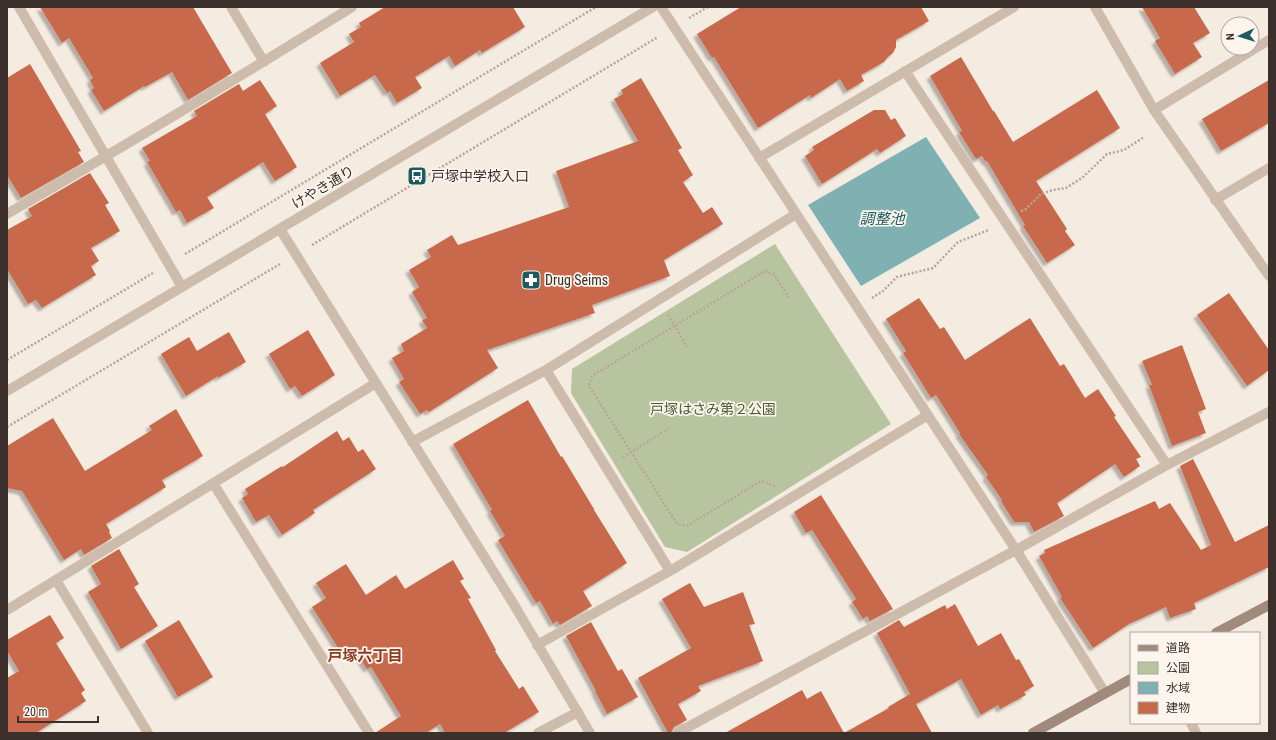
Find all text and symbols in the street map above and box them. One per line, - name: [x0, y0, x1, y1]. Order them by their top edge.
- north arrow: [1220, 16, 1260, 56]
- text: N: [1224, 33, 1237, 40]
- street label: けやき通り: [289, 162, 357, 212]
- bus stop icon: 戸塚中学校入口: [406, 165, 428, 187]
- place label: 戸塚中学校入口: [431, 168, 529, 184]
- water label: 調整池: [859, 210, 906, 228]
- pharmacy icon: Drug Seims: [520, 269, 542, 291]
- place label: Drug Seims: [545, 272, 608, 288]
- park label: 戸塚はさみ第２公園: [650, 401, 776, 417]
- legend: [1130, 632, 1260, 724]
- text: 道路: [1166, 641, 1190, 655]
- district label: 戸塚六丁目: [327, 647, 403, 665]
- text: 公園: [1166, 661, 1190, 675]
- text: 水域: [1166, 681, 1190, 695]
- scale bar: [18, 698, 98, 724]
- text: 建物: [1166, 701, 1190, 715]
- text: 20 m: [24, 705, 48, 719]

